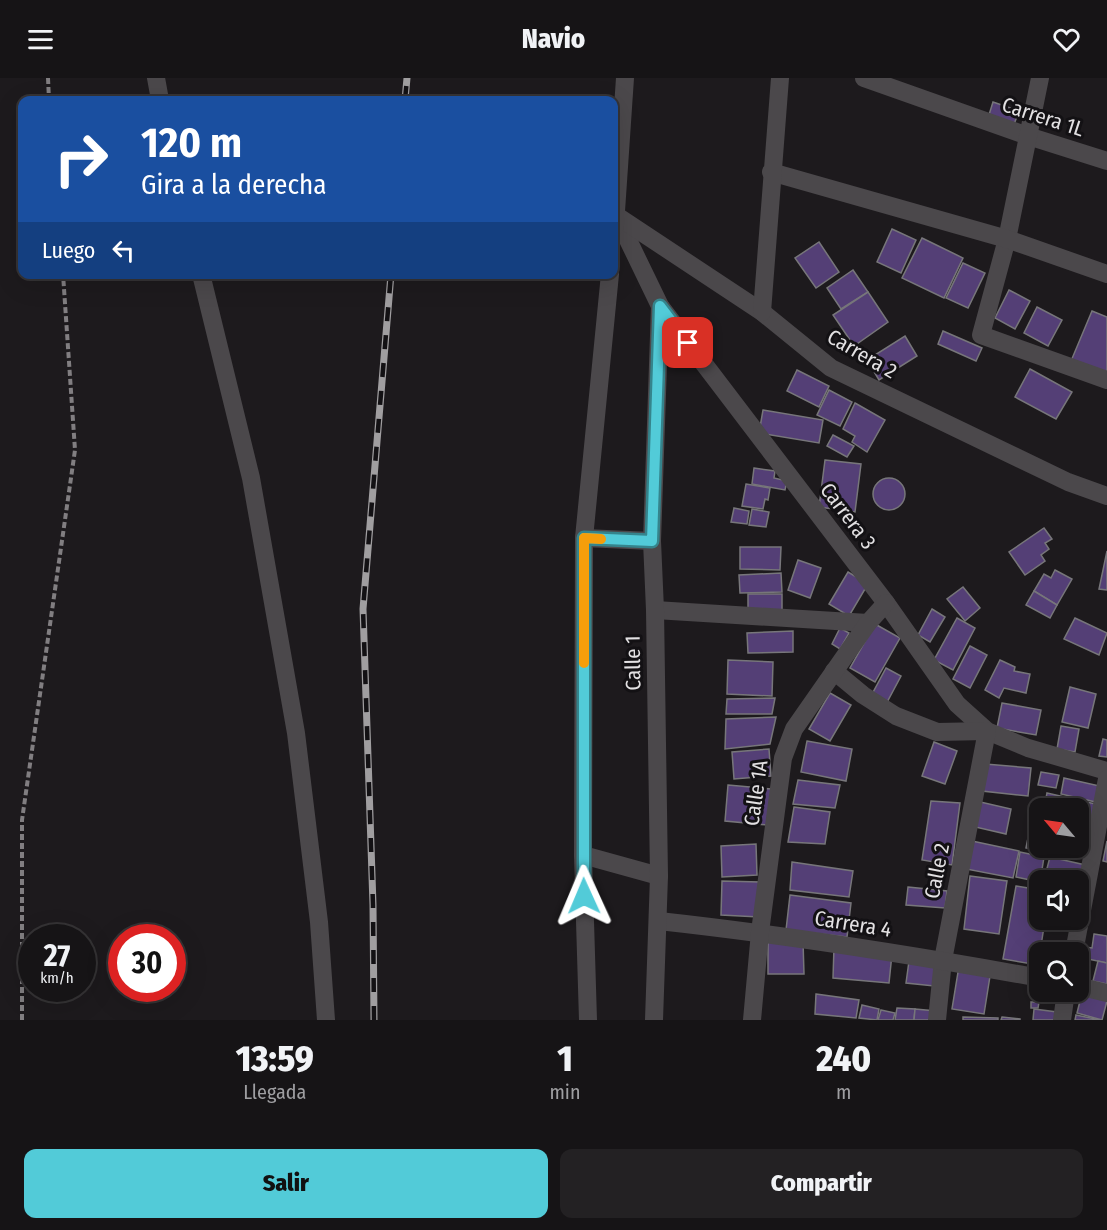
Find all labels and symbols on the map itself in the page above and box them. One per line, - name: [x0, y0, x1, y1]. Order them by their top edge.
- street label: Carrera 1L: [999, 92, 1088, 143]
- pin: [662, 317, 713, 368]
- street label: Carrera 2: [822, 324, 902, 384]
- street label: Carrera 3: [815, 478, 881, 554]
- street label: Calle 1: [620, 635, 646, 691]
- street label: Calle 1A: [739, 758, 773, 828]
- north arrow: [1029, 798, 1089, 858]
- street label: Calle 2: [919, 841, 955, 901]
- position arrow: [552, 864, 616, 928]
- street label: Carrera 4: [813, 905, 893, 943]
- speed limit sign: 30: [108, 924, 186, 1002]

